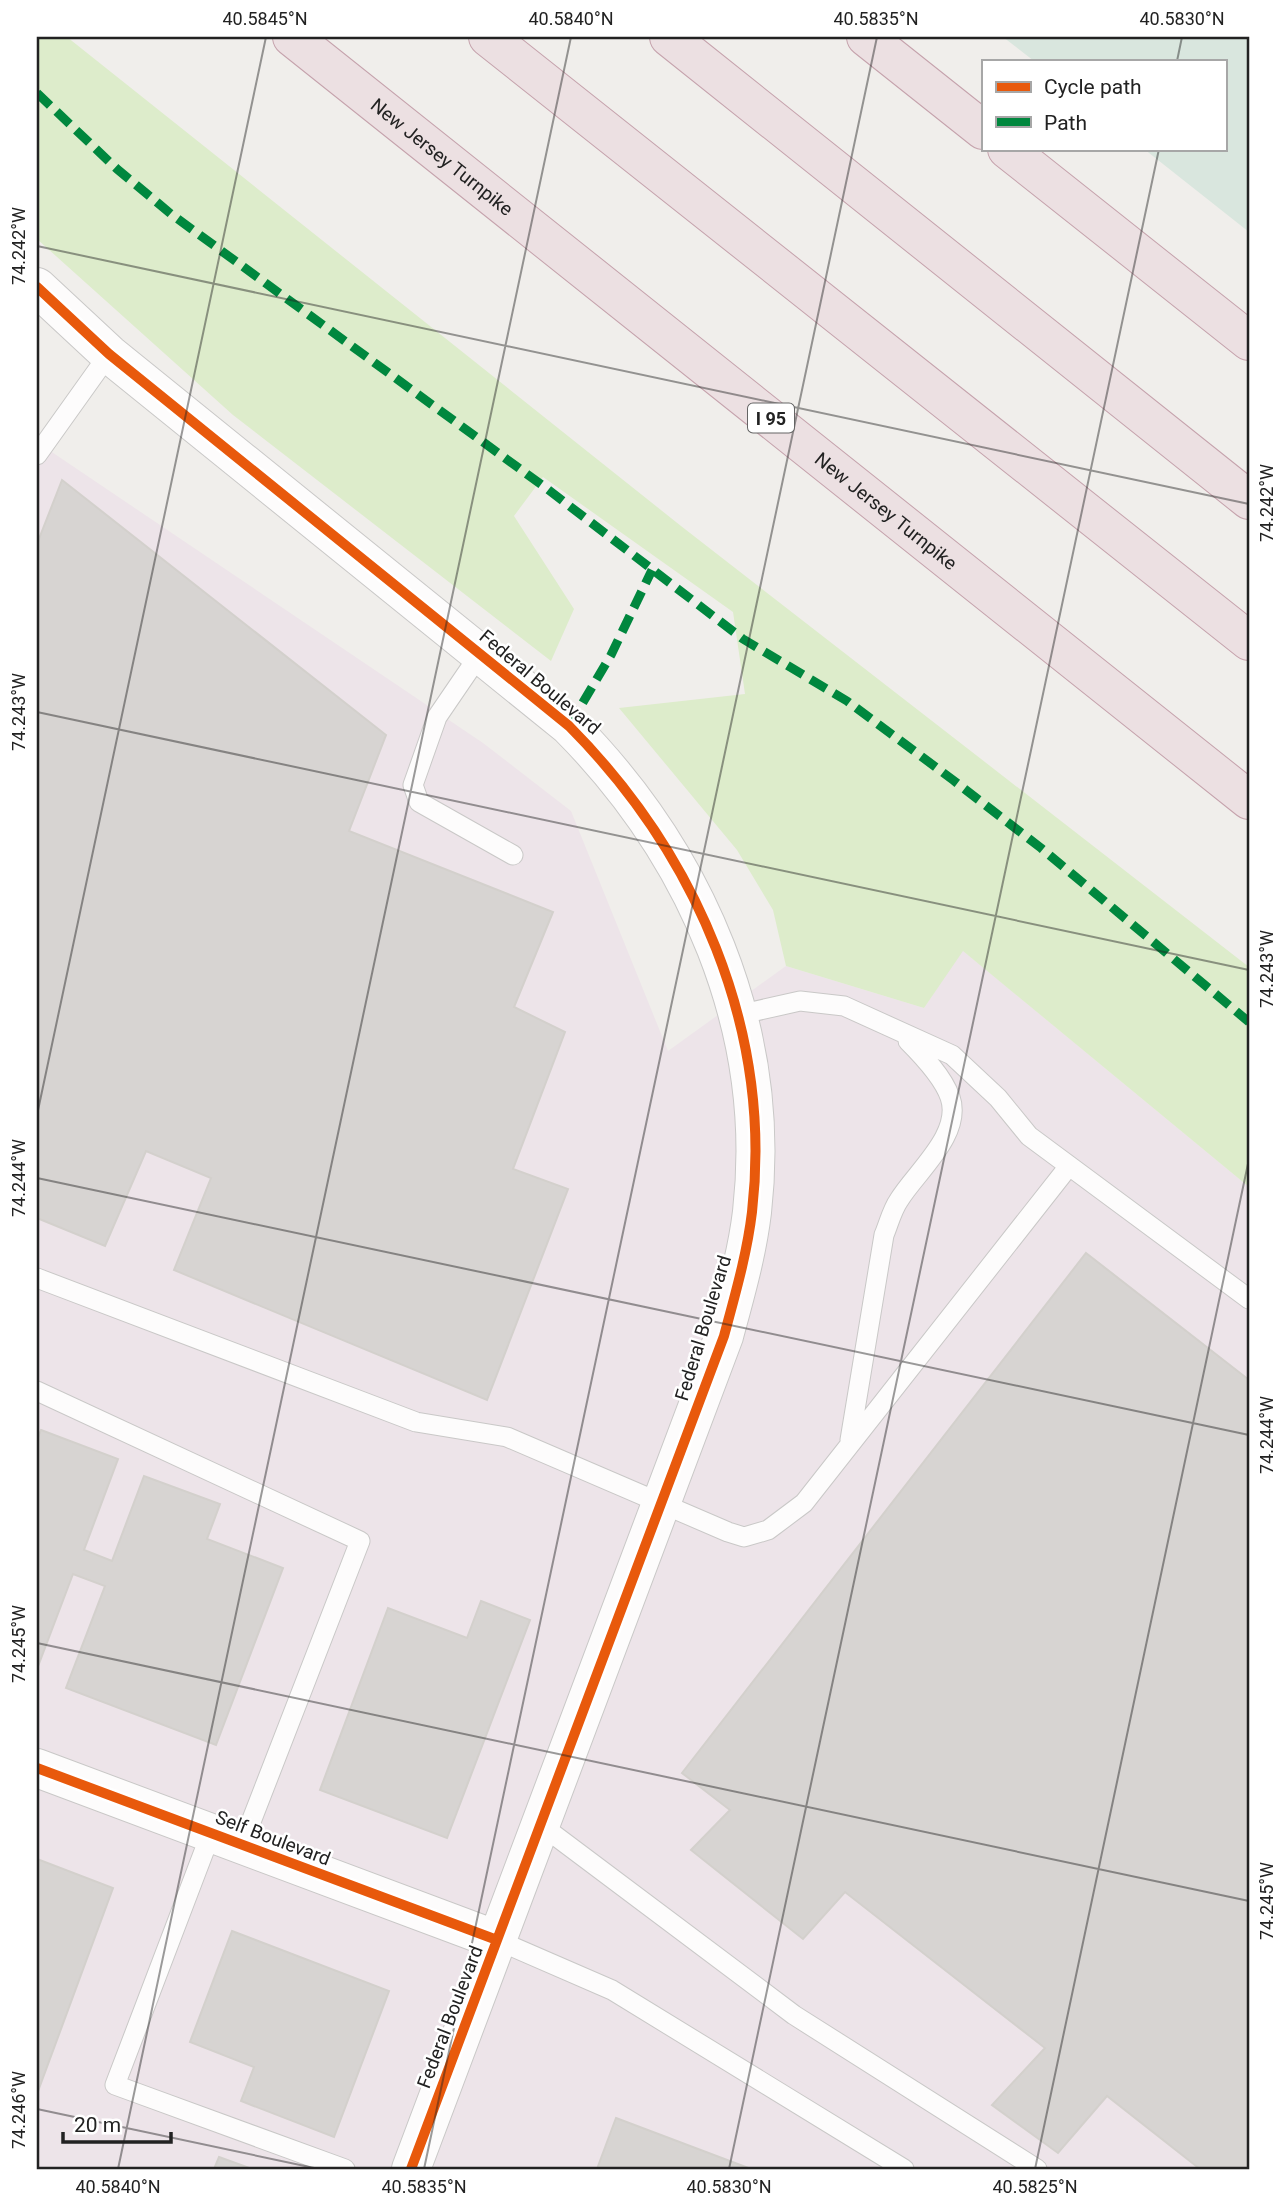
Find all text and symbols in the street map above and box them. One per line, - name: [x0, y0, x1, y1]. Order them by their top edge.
- text: 40.5845°N: [222, 8, 308, 29]
- text: 40.5840°N: [528, 8, 614, 29]
- text: 40.5835°N: [833, 8, 919, 29]
- text: 40.5830°N: [1139, 8, 1225, 29]
- legend: [982, 60, 1226, 150]
- text: Cycle path: [1044, 75, 1142, 99]
- street label: New Jersey Turnpike: [366, 93, 518, 220]
- text: Path: [1044, 111, 1087, 135]
- text: 74.242°W: [8, 207, 29, 285]
- road number: I 95: [748, 404, 794, 432]
- street label: New Jersey Turnpike: [810, 447, 962, 574]
- text: 74.242°W: [1256, 464, 1277, 542]
- street label: Federal Boulevard: [475, 625, 605, 739]
- text: 74.243°W: [8, 673, 29, 751]
- text: 74.243°W: [1256, 930, 1277, 1008]
- text: 74.244°W: [8, 1139, 29, 1217]
- street label: Federal Boulevard: [670, 1252, 736, 1404]
- text: 74.244°W: [1256, 1396, 1277, 1474]
- text: 74.245°W: [8, 1605, 29, 1683]
- street label: Self Boulevard: [212, 1806, 334, 1870]
- text: 74.245°W: [1256, 1862, 1277, 1940]
- street label: Federal Boulevard: [412, 1942, 488, 2092]
- text: 74.246°W: [8, 2071, 29, 2149]
- scale bar: [63, 2101, 172, 2145]
- text: 20 m: [74, 2113, 121, 2137]
- text: 40.5840°N: [75, 2176, 161, 2197]
- text: 40.5835°N: [381, 2176, 467, 2197]
- text: 40.5830°N: [686, 2176, 772, 2197]
- text: 40.5825°N: [992, 2176, 1078, 2197]

